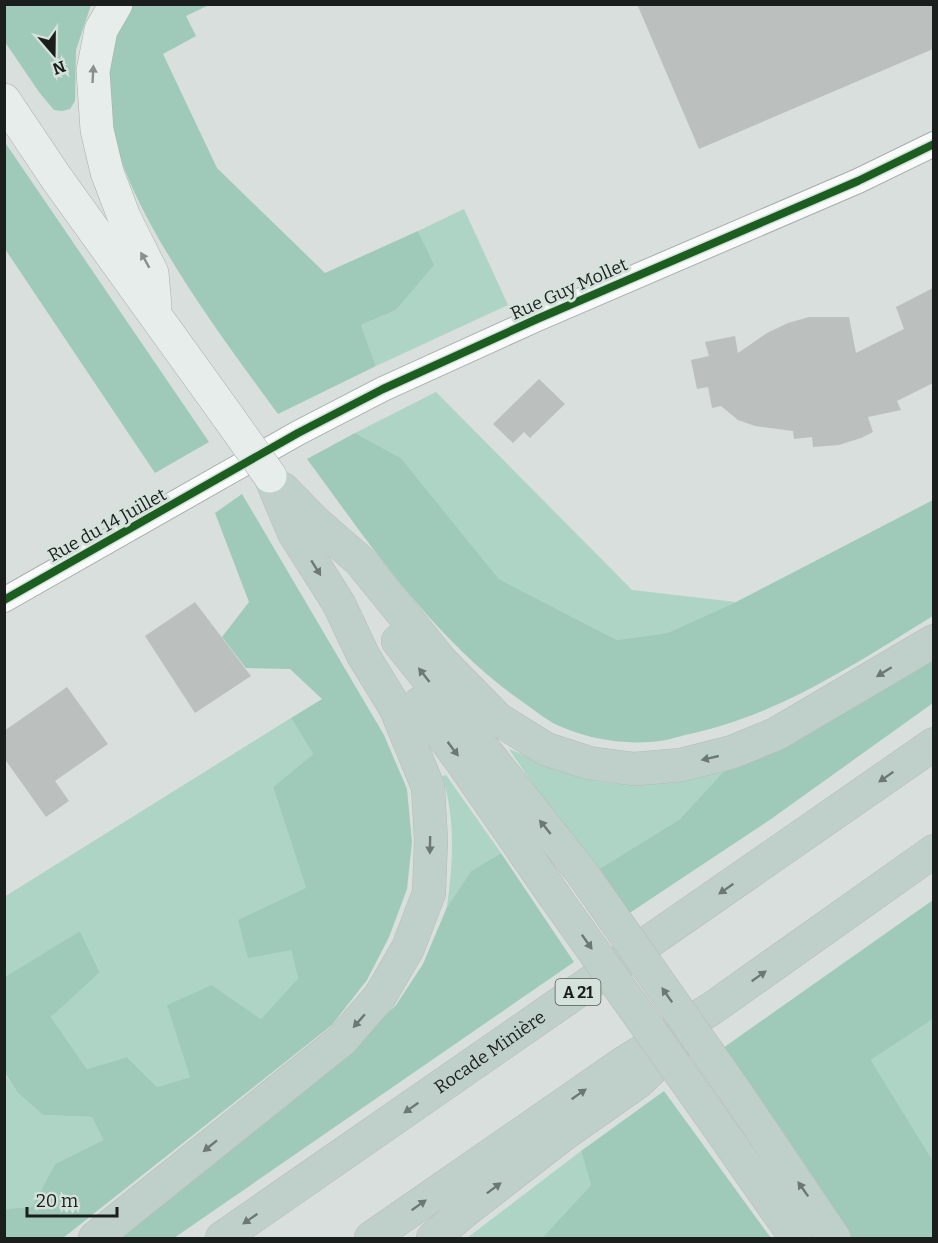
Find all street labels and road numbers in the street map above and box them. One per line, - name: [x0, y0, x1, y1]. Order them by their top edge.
- street label: Rue Guy Mollet: [507, 253, 631, 325]
- street label: Rue du 14 Juillet: [44, 483, 170, 567]
- road number: A 21: [556, 979, 600, 1005]
- street label: Rocade Minière: [430, 1006, 550, 1098]

